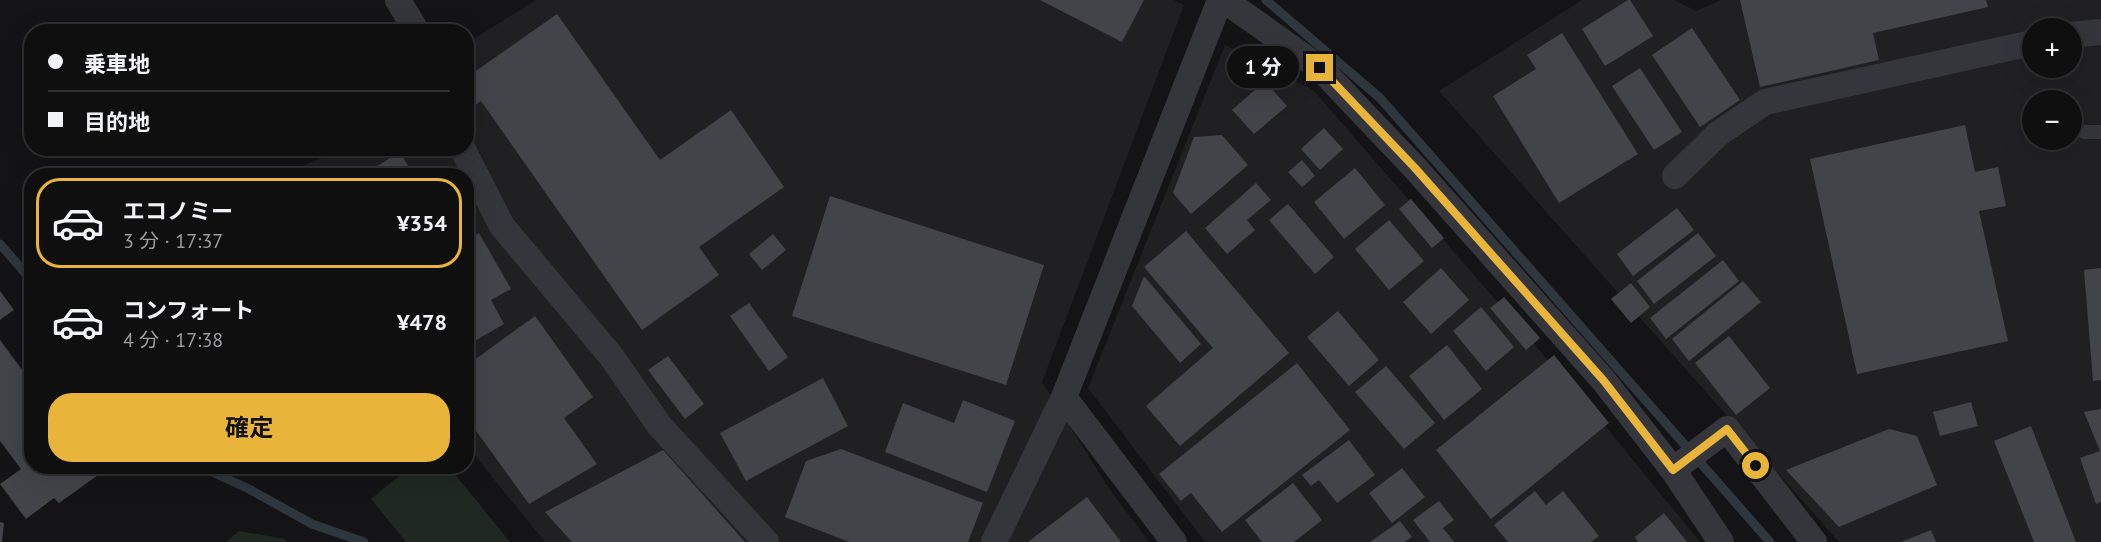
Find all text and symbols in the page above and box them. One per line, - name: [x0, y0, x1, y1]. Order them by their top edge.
- map controls: [2022, 18, 2082, 150]
- button: +: [2022, 18, 2082, 78]
- callout: 1 分: [1227, 47, 1299, 89]
- text: 乗車地: [84, 50, 150, 78]
- text: 1 分: [1245, 54, 1281, 80]
- route end: [1306, 54, 1333, 81]
- button: −: [2022, 90, 2082, 150]
- text: 目的地: [84, 108, 150, 136]
- icon: car: [51, 196, 105, 250]
- text: エコノミー: [123, 197, 233, 225]
- text: ¥354: [397, 209, 447, 237]
- text: 3 分 · 17:37: [123, 228, 223, 254]
- icon: car: [51, 295, 105, 349]
- text: コンフォート: [123, 296, 254, 324]
- text: ¥478: [397, 308, 447, 336]
- text: 4 分 · 17:38: [123, 327, 223, 353]
- button: 確定: [48, 393, 450, 462]
- route start: [1742, 452, 1769, 479]

